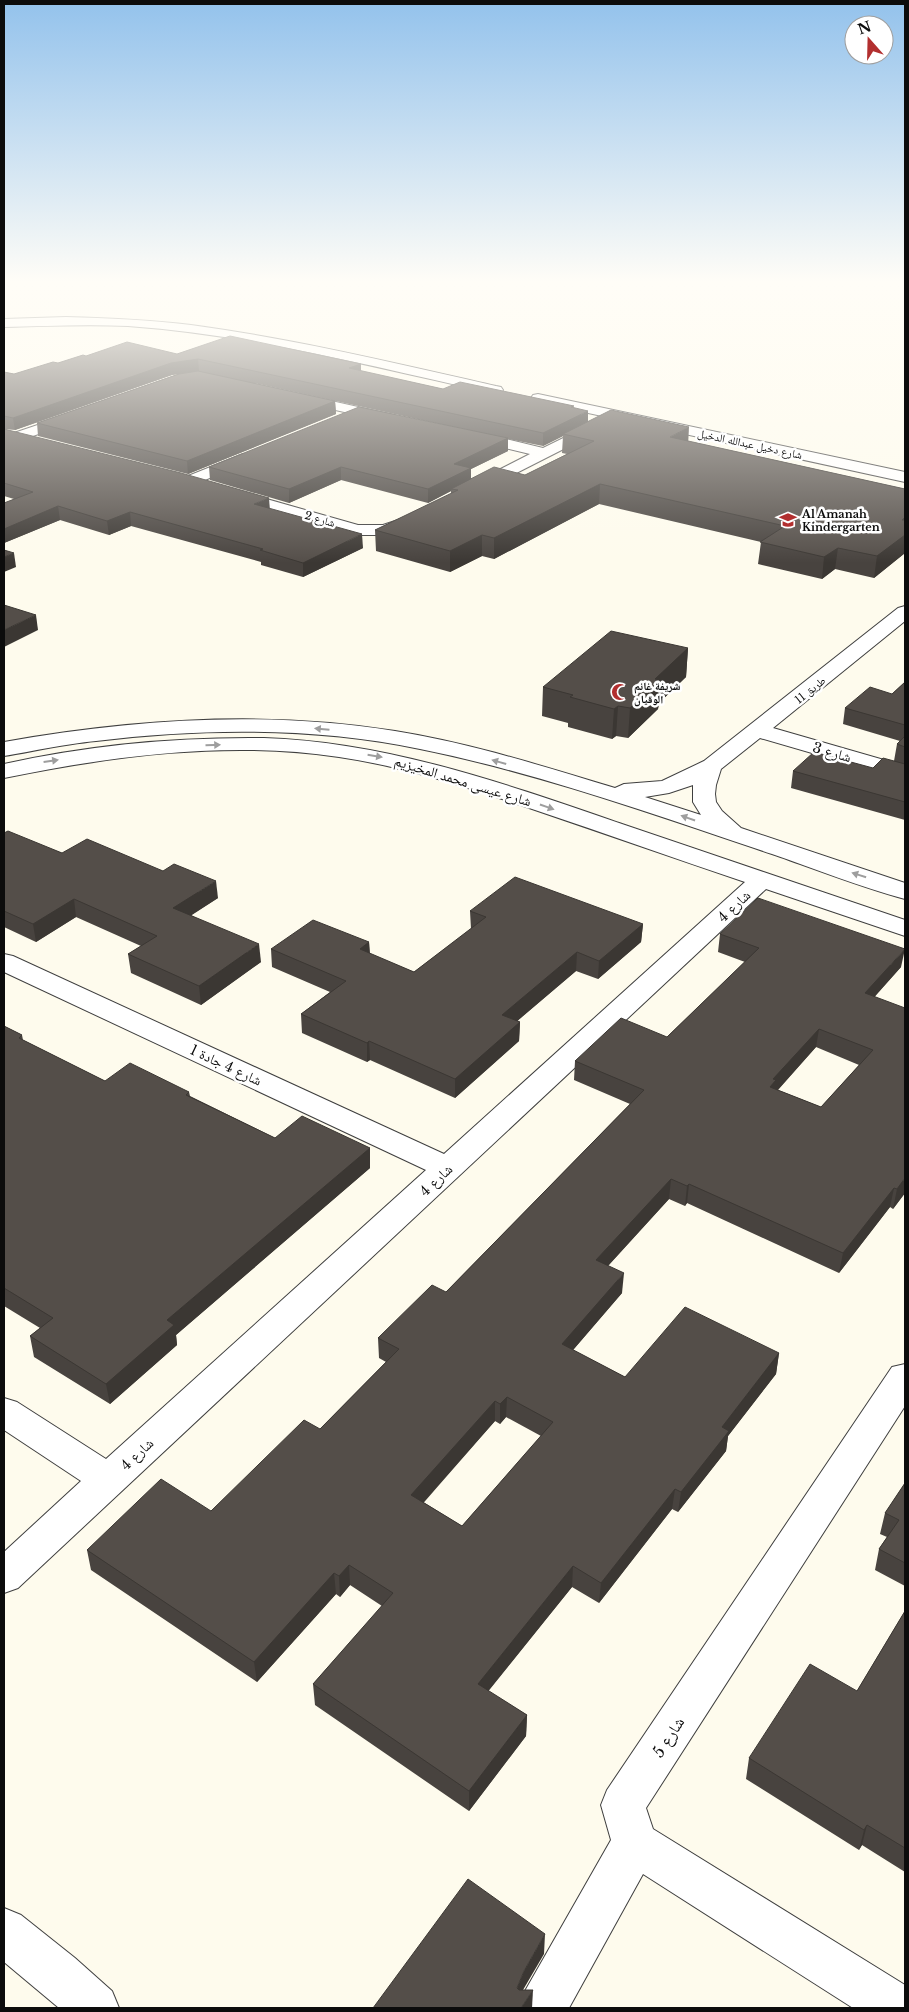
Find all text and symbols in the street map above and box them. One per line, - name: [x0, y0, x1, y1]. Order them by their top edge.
- north arrow: [844, 15, 894, 65]
- text: N: [855, 17, 874, 38]
- street label: شارع دخيل عبدالله الدخيل: [696, 426, 804, 462]
- place label: Al Amanah Kindergarten: [801, 507, 880, 534]
- street label: شارع 2: [303, 508, 337, 530]
- school or university icon: Al Amanah Kindergarten: [778, 510, 798, 530]
- street label: طريق 11: [792, 673, 828, 707]
- place label: شريفة غانم الوقيان: [634, 679, 681, 707]
- mosque icon: شريفة غانم الوقيان: [610, 682, 630, 702]
- one-way arrow: [314, 725, 330, 733]
- street label: شارع 3: [810, 738, 853, 767]
- one-way arrow: [205, 741, 221, 749]
- street label: شارع عيسى محمد المخيزيم: [392, 752, 534, 811]
- one-way arrow: [367, 753, 383, 761]
- one-way arrow: [44, 757, 60, 765]
- one-way arrow: [491, 757, 506, 765]
- one-way arrow: [540, 804, 555, 811]
- one-way arrow: [681, 814, 696, 821]
- one-way arrow: [851, 871, 866, 879]
- street label: شارع 4: [714, 886, 755, 927]
- street label: شارع 4 جادة 1: [187, 1041, 265, 1090]
- street label: شارع 4: [416, 1160, 457, 1201]
- street label: شارع 4: [117, 1434, 158, 1475]
- street label: شارع 5: [648, 1713, 689, 1761]

